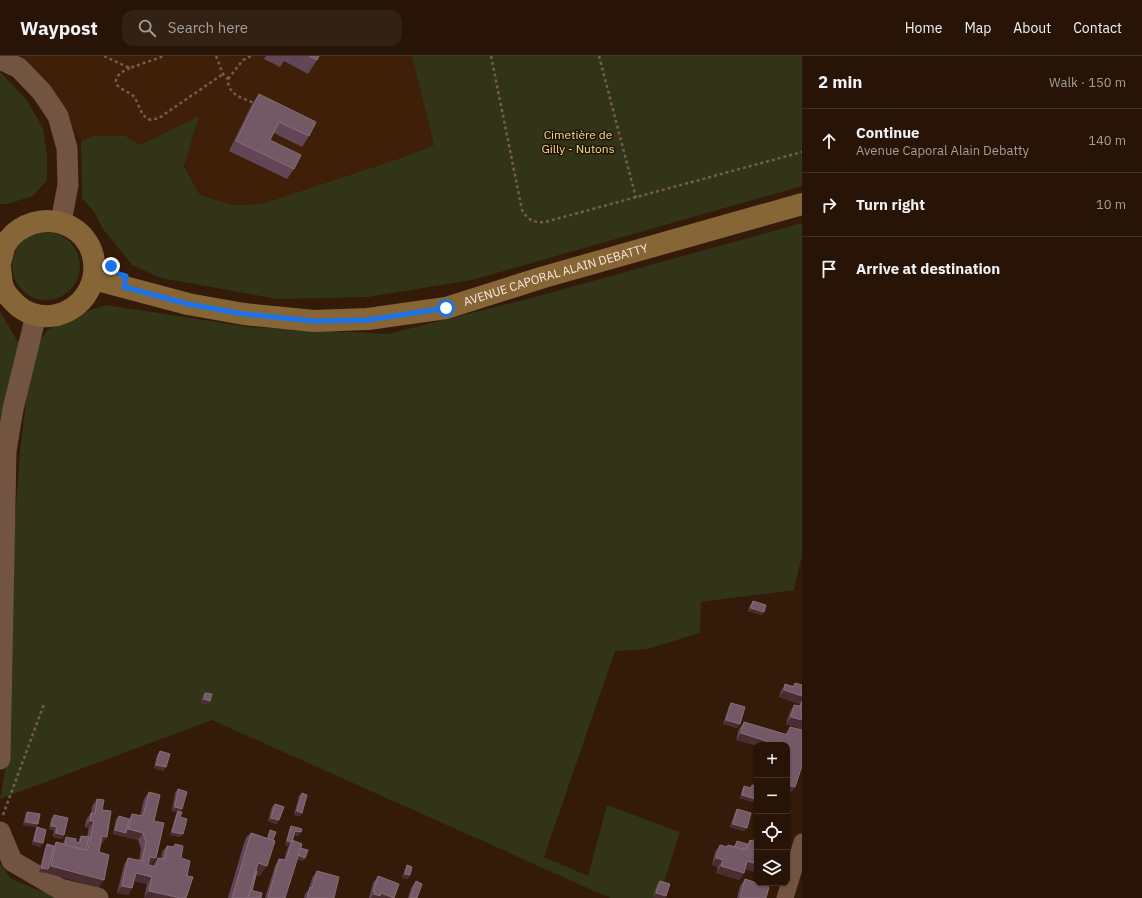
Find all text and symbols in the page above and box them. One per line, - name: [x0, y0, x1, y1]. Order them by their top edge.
- search box: [122, 10, 402, 46]
- text: Waypost: [20, 16, 98, 40]
- icon: search: [136, 17, 158, 39]
- text: Search here: [168, 18, 248, 37]
- text: Home: [905, 19, 942, 37]
- text: Map: [964, 19, 991, 37]
- text: About: [1013, 19, 1051, 37]
- text: Contact: [1073, 19, 1122, 37]
- text: 2 min: [818, 71, 862, 93]
- text: Walk · 150 m: [1049, 74, 1126, 91]
- text: Continue: [856, 123, 920, 142]
- park label: Cimetière de Gilly - Nutons: [542, 127, 615, 156]
- icon: ahead: [818, 130, 840, 152]
- text: 140 m: [1088, 132, 1126, 149]
- text: Avenue Caporal Alain Debatty: [856, 142, 1029, 159]
- icon: right: [818, 194, 840, 216]
- text: Turn right: [856, 195, 925, 214]
- text: 10 m: [1096, 196, 1126, 213]
- street label: AVENUE CAPORAL ALAIN DEBATTY: [461, 240, 650, 309]
- route end: [102, 257, 120, 275]
- icon: arrive: [818, 258, 840, 280]
- text: Arrive at destination: [856, 259, 1000, 278]
- route start: [437, 299, 455, 317]
- map controls: [754, 742, 790, 886]
- button: +: [754, 742, 790, 778]
- button: −: [754, 778, 790, 814]
- button: locate: [754, 814, 790, 850]
- button: layers: [754, 850, 790, 886]

